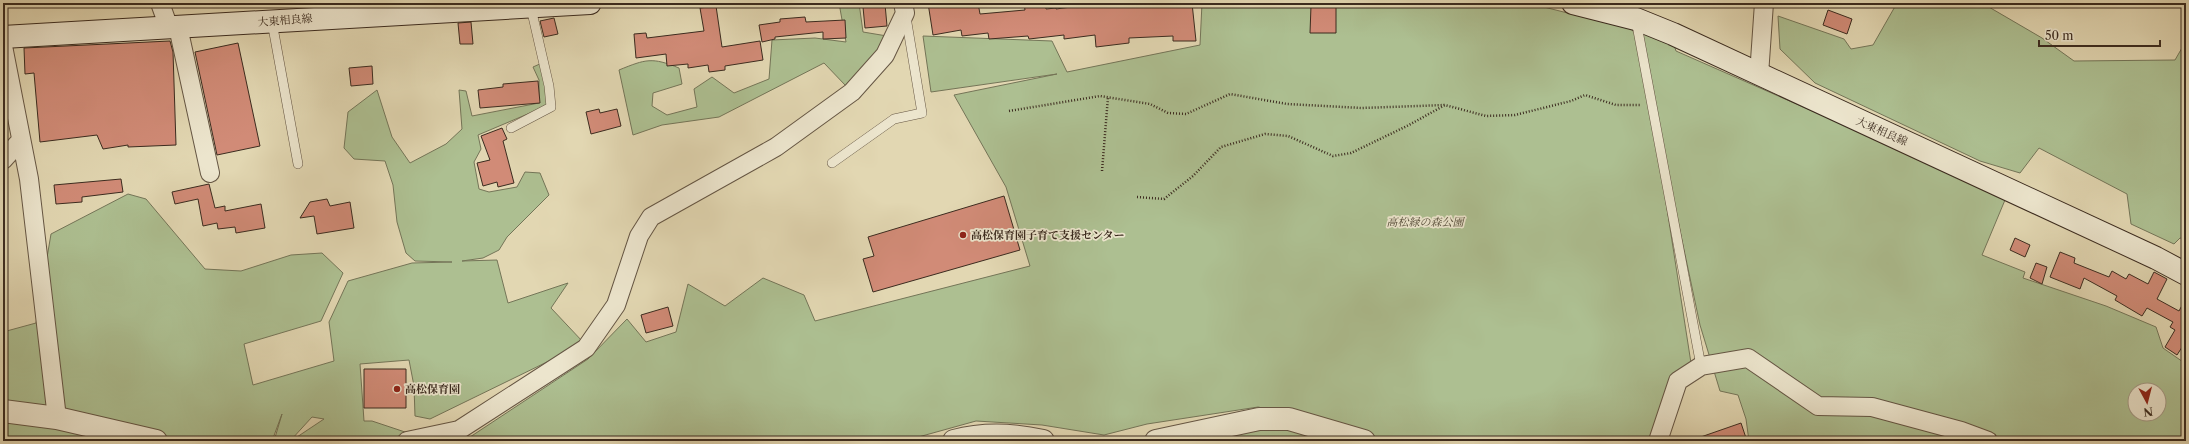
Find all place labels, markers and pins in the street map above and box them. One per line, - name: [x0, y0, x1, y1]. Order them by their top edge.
- place label: 高松保育園子育て支援センター: [971, 228, 1125, 242]
- marker: 高松保育園子育て支援センター: [958, 230, 968, 240]
- place label: 高松保育園: [405, 382, 460, 396]
- marker: 高松保育園: [392, 384, 402, 394]

